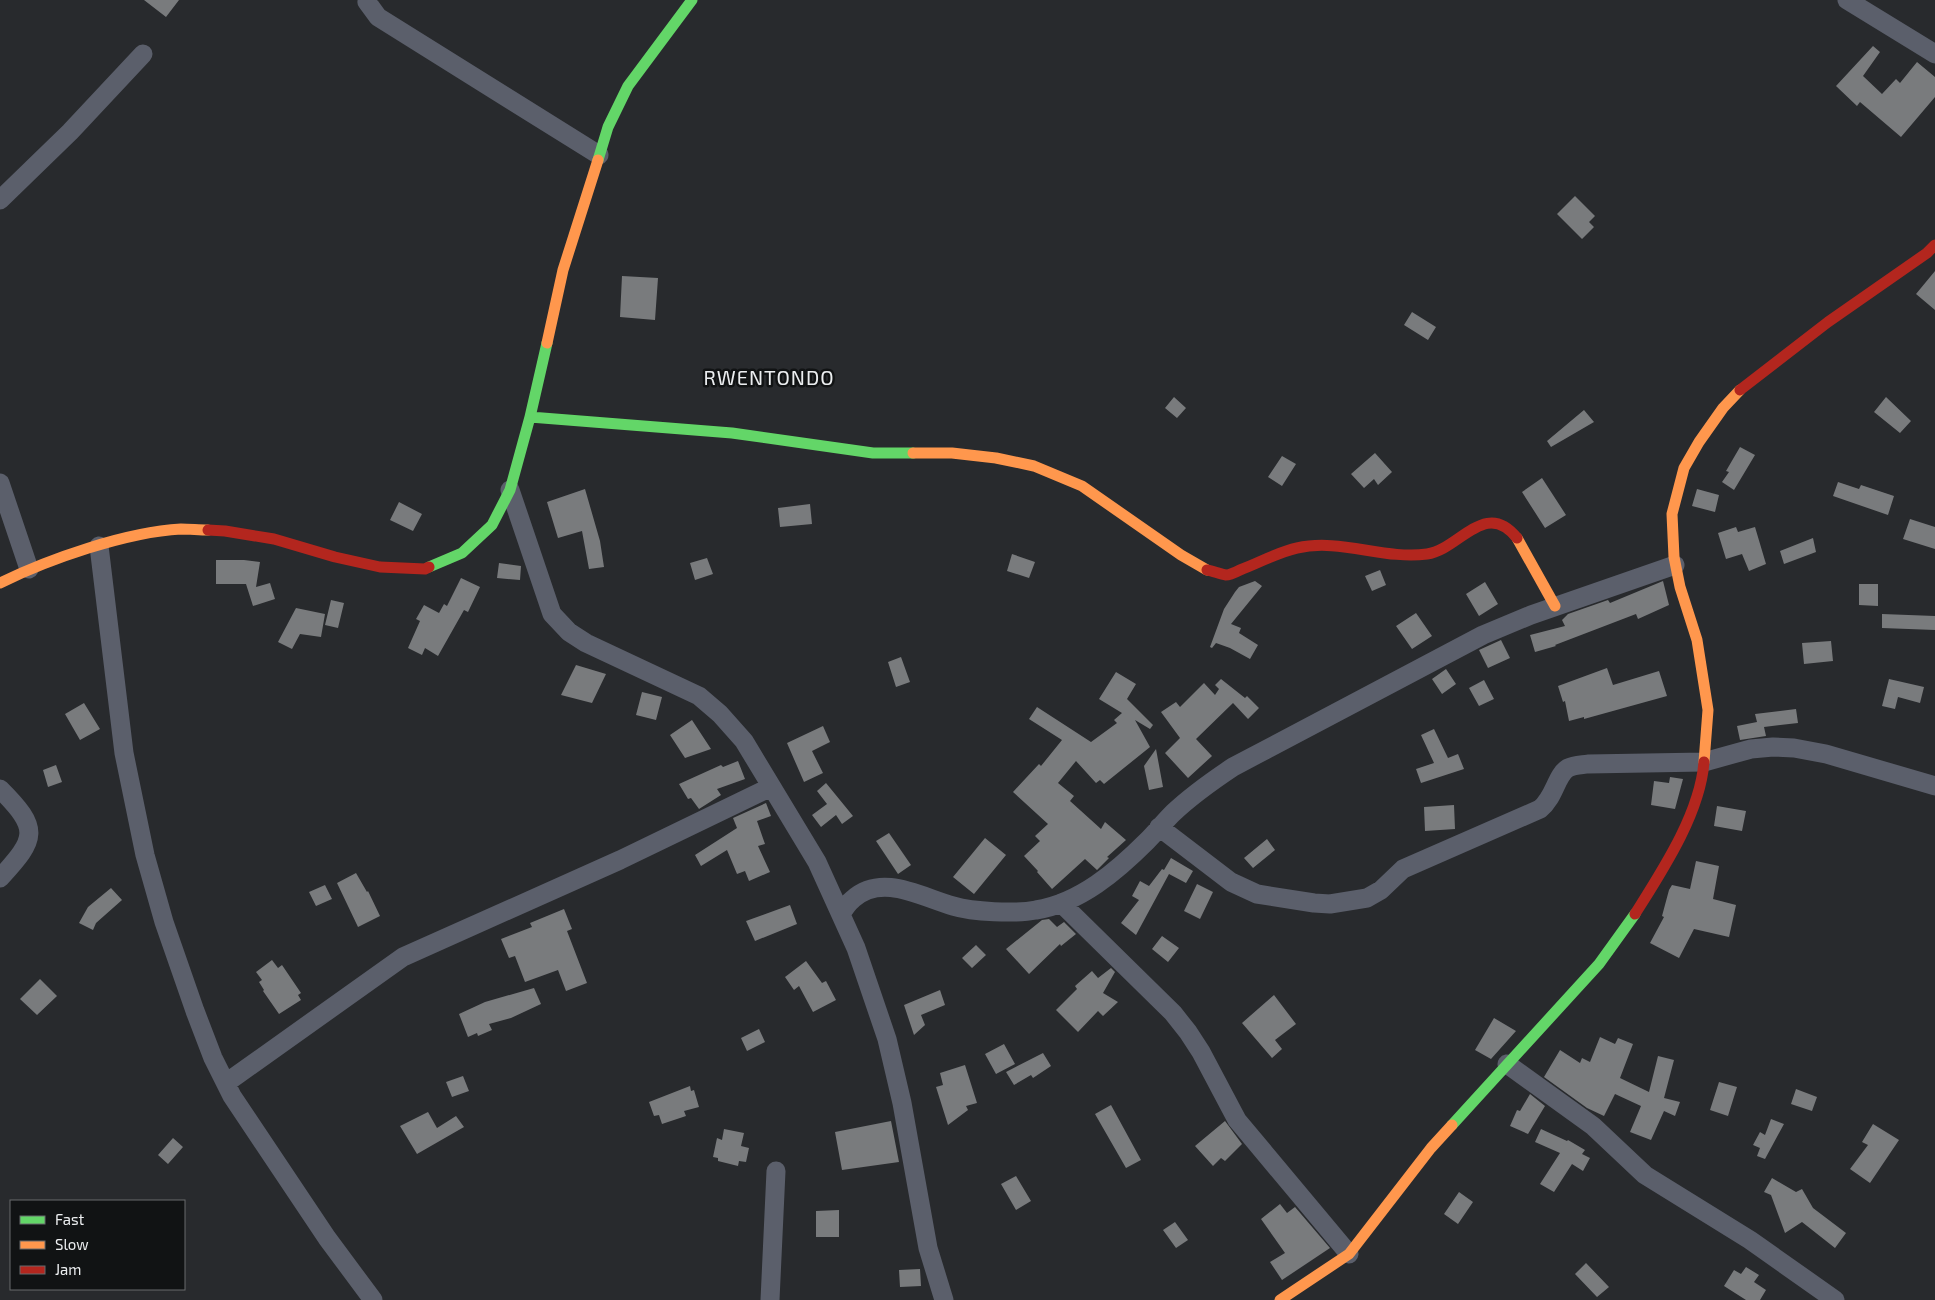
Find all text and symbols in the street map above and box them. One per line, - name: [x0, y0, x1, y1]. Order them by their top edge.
- district label: RWENTONDO: [703, 365, 835, 389]
- legend: [10, 1200, 185, 1290]
- text: Fast: [55, 1210, 85, 1228]
- text: Slow: [55, 1235, 89, 1253]
- text: Jam: [55, 1260, 81, 1278]

